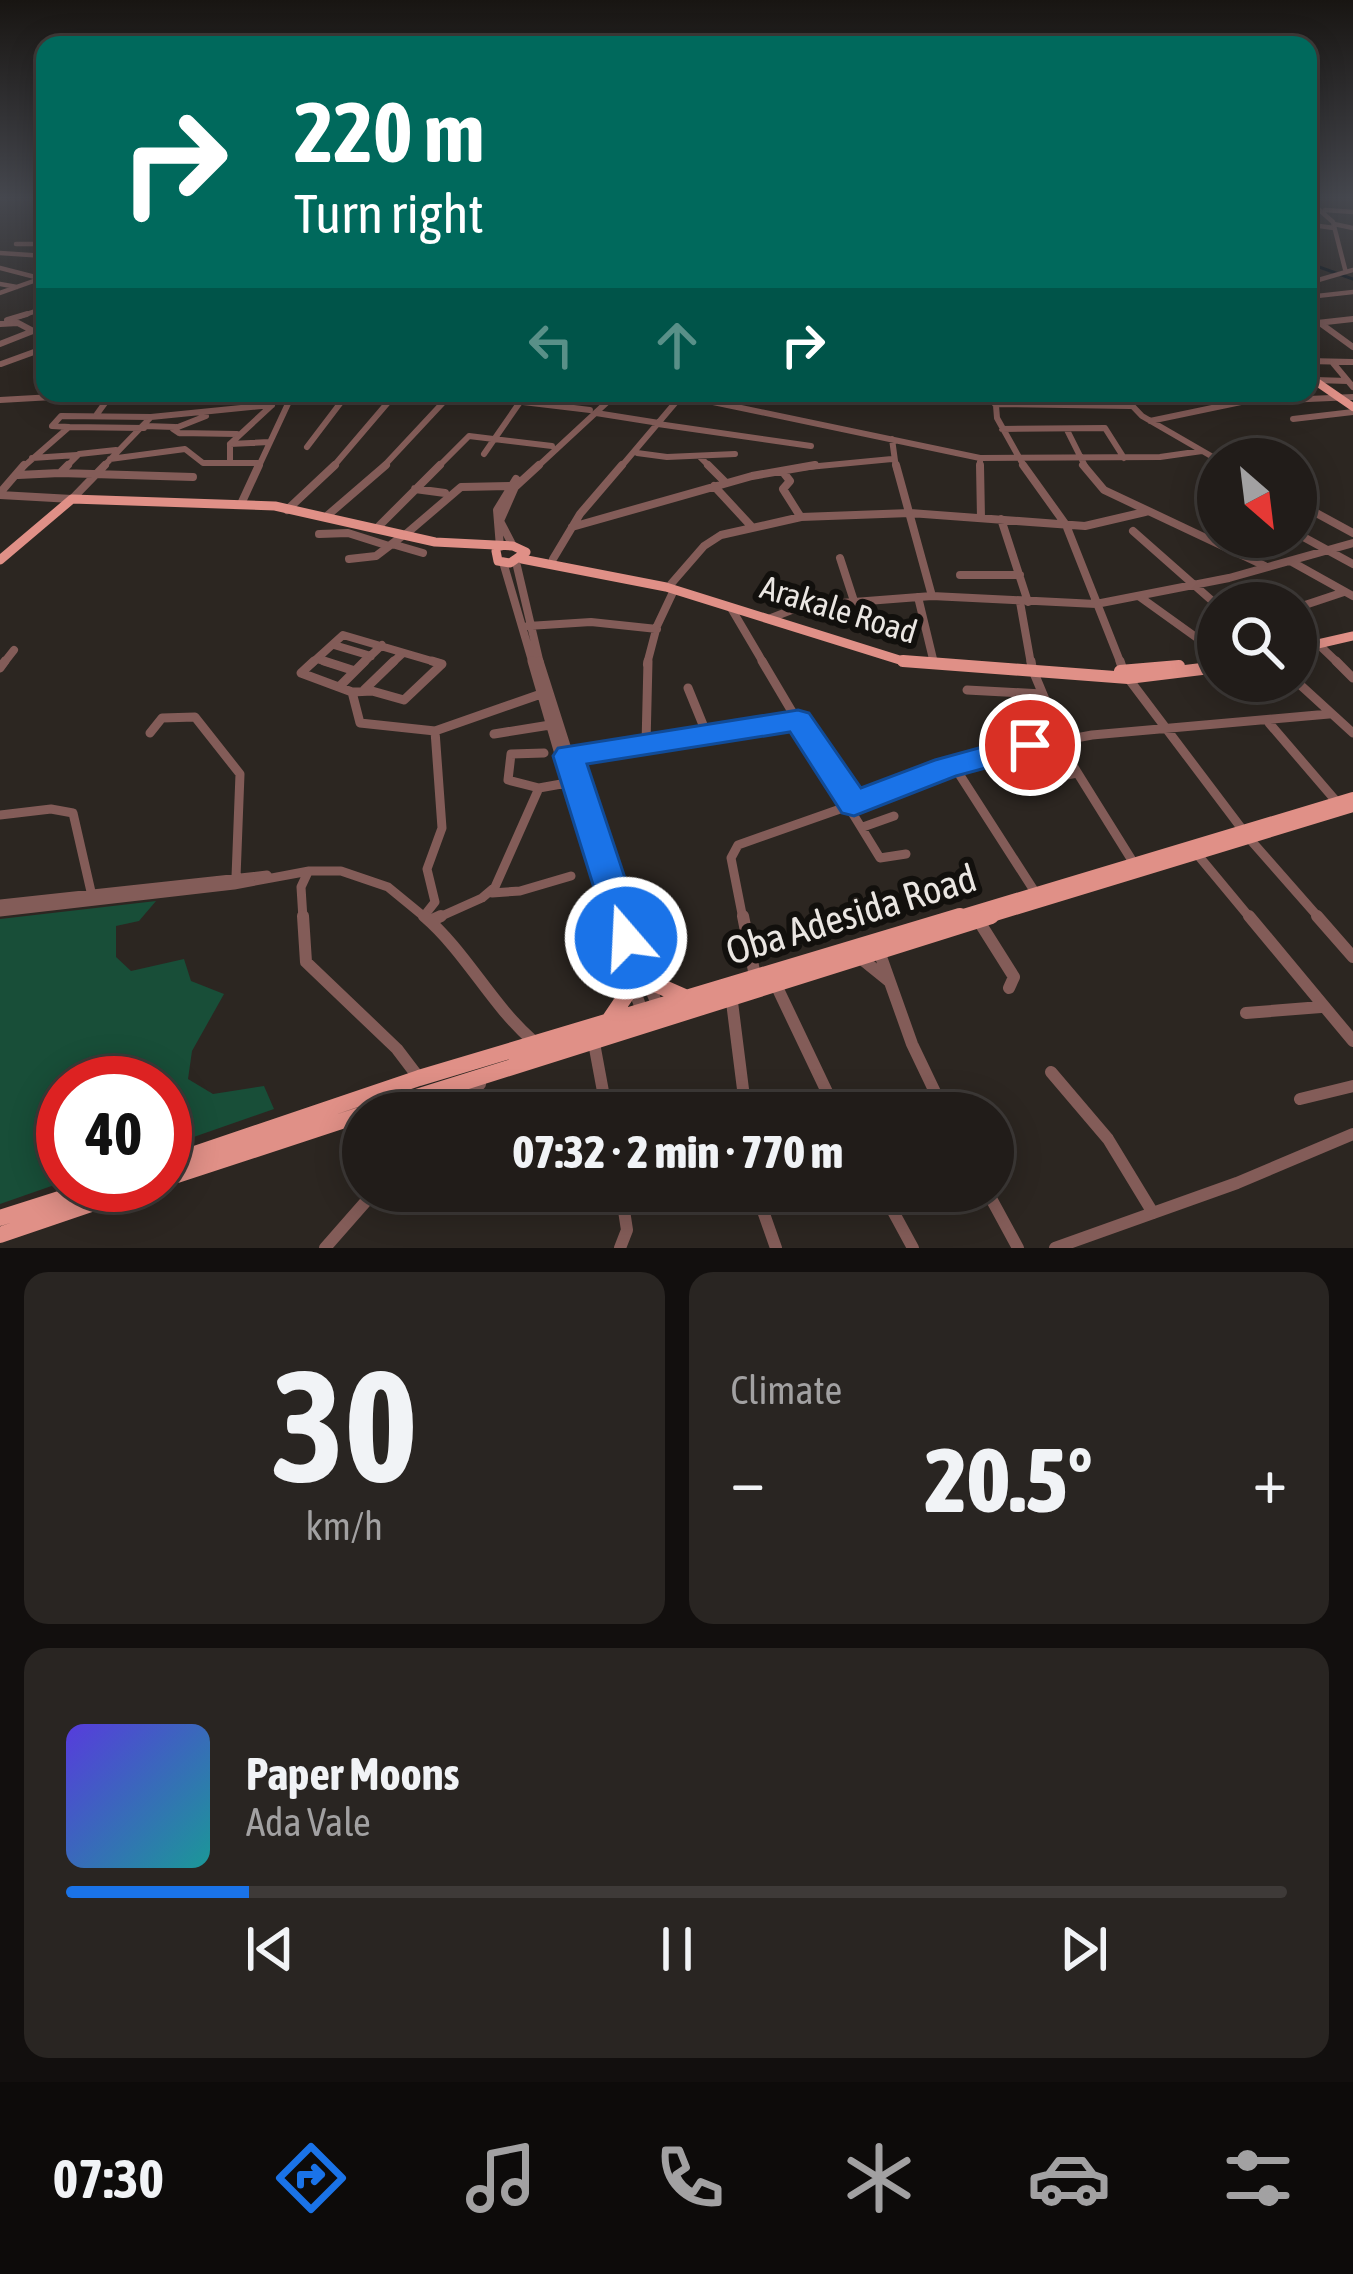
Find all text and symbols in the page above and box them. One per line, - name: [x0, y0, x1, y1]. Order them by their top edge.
- icon: right: [96, 84, 252, 240]
- text: 220 m: [294, 84, 484, 180]
- text: Turn right: [294, 183, 484, 244]
- icon: left: [518, 312, 584, 378]
- icon: ahead: [644, 312, 710, 378]
- icon: right: [770, 312, 836, 378]
- north arrow: [1197, 438, 1317, 558]
- map controls: [1197, 438, 1317, 702]
- street label: Arakale Road: [756, 567, 922, 651]
- button: search: [1197, 582, 1317, 702]
- pin: [979, 694, 1081, 796]
- icon: arrive: [997, 712, 1063, 778]
- street label: Oba Adesida Road: [721, 855, 981, 973]
- position arrow: [563, 875, 689, 1001]
- speed limit sign: 40: [36, 1056, 192, 1212]
- text: 07:32 · 2 min · 770 m: [513, 1126, 843, 1178]
- text: 30: [271, 1336, 418, 1515]
- text: Climate: [731, 1368, 842, 1412]
- text: 20.5°: [925, 1428, 1093, 1531]
- text: −: [731, 1441, 765, 1517]
- text: +: [1253, 1441, 1287, 1517]
- text: km/h: [306, 1504, 383, 1548]
- text: Paper Moons: [246, 1748, 459, 1800]
- text: Ada Vale: [246, 1800, 371, 1844]
- icon: previous: [237, 1916, 303, 1982]
- icon: pause: [644, 1916, 710, 1982]
- icon: next: [1051, 1916, 1117, 1982]
- icon: directions: [269, 2136, 353, 2220]
- icon: music: [459, 2136, 543, 2220]
- icon: phone: [648, 2136, 732, 2220]
- icon: climate: [837, 2136, 921, 2220]
- icon: car: [1027, 2136, 1111, 2220]
- icon: filters: [1216, 2136, 1300, 2220]
- text: 07:30: [53, 2148, 164, 2209]

